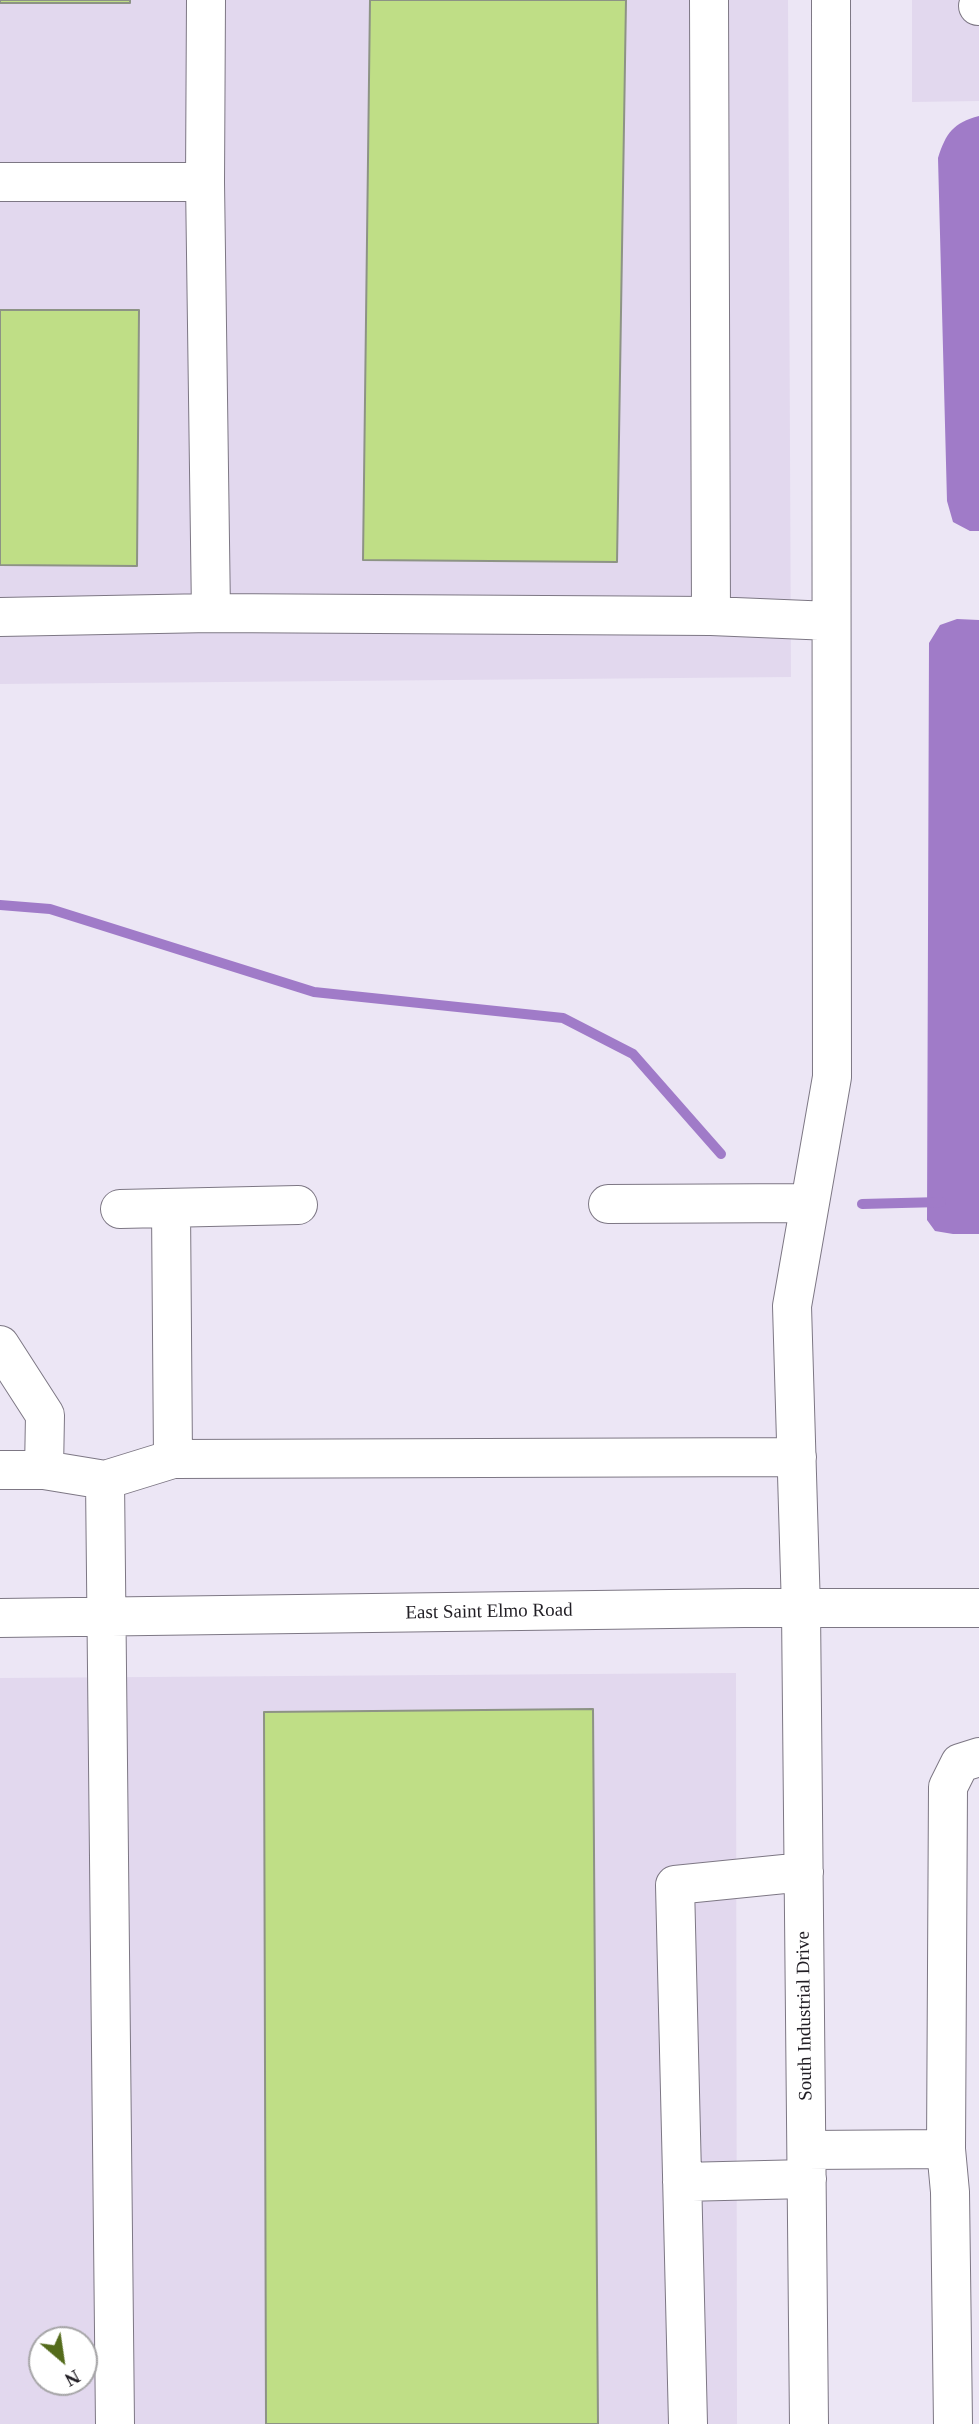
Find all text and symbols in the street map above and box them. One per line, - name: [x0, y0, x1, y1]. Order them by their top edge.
- street label: East Saint Elmo Road: [405, 1599, 573, 1625]
- street label: South Industrial Drive: [792, 1931, 818, 2101]
- north arrow: [28, 2326, 98, 2396]
- text: N: [61, 2366, 84, 2391]

